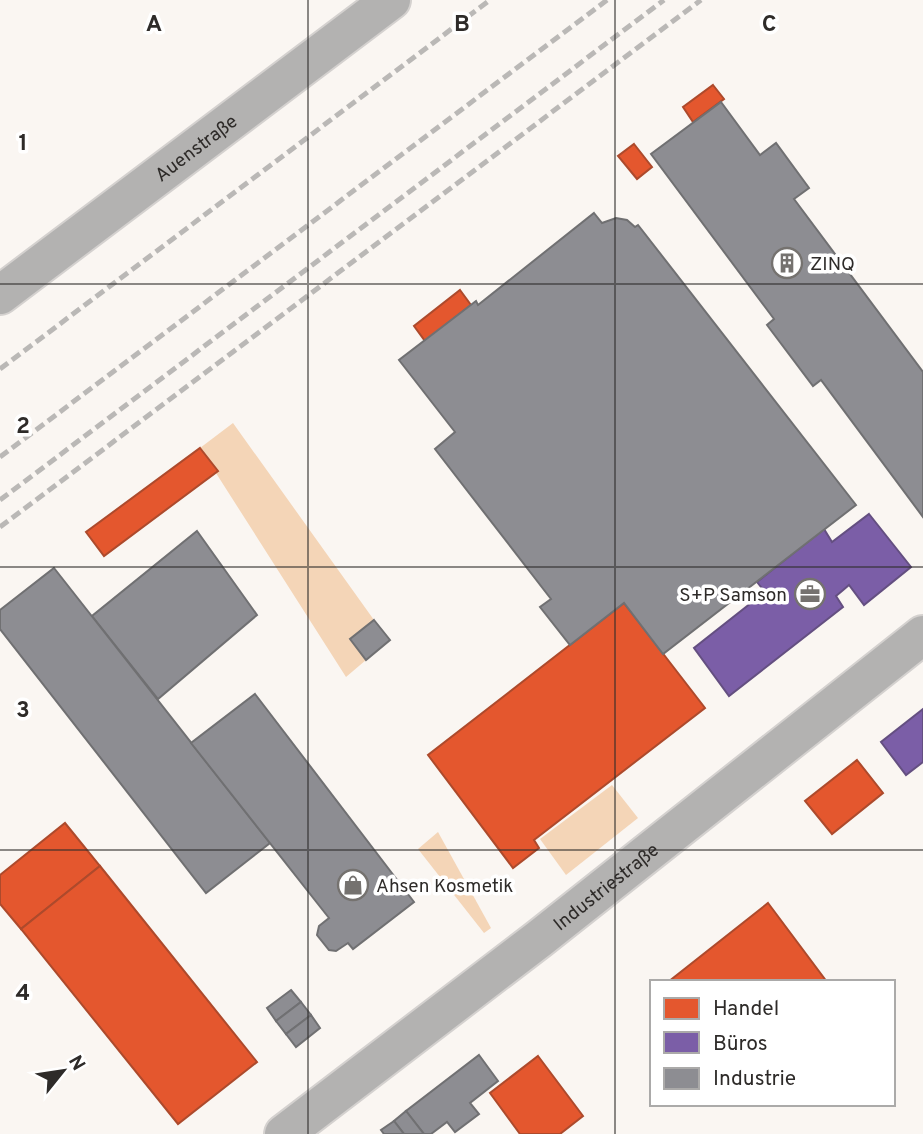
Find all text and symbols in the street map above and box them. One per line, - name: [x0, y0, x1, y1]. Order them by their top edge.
- text: A: [146, 11, 162, 40]
- text: B: [454, 11, 470, 40]
- text: C: [762, 11, 776, 40]
- street label: Auenstraße: [151, 110, 243, 188]
- text: 1: [18, 130, 28, 159]
- building icon: ZINQ: [770, 246, 804, 280]
- place label: ZINQ: [810, 253, 855, 277]
- text: 2: [16, 413, 30, 442]
- office icon: S+P Samson: [793, 577, 827, 611]
- place label: S+P Samson: [679, 584, 787, 608]
- text: 3: [16, 697, 30, 726]
- street label: Industriestraße: [549, 839, 665, 937]
- shop icon: Ahsen Kosmetik: [336, 868, 370, 902]
- place label: Ahsen Kosmetik: [376, 875, 513, 899]
- text: 4: [16, 980, 30, 1009]
- legend: [650, 980, 895, 1106]
- text: Handel: [713, 996, 779, 1023]
- text: Büros: [713, 1031, 768, 1058]
- north arrow: [28, 1036, 98, 1106]
- text: N: [62, 1052, 90, 1075]
- text: Industrie: [713, 1066, 796, 1093]

